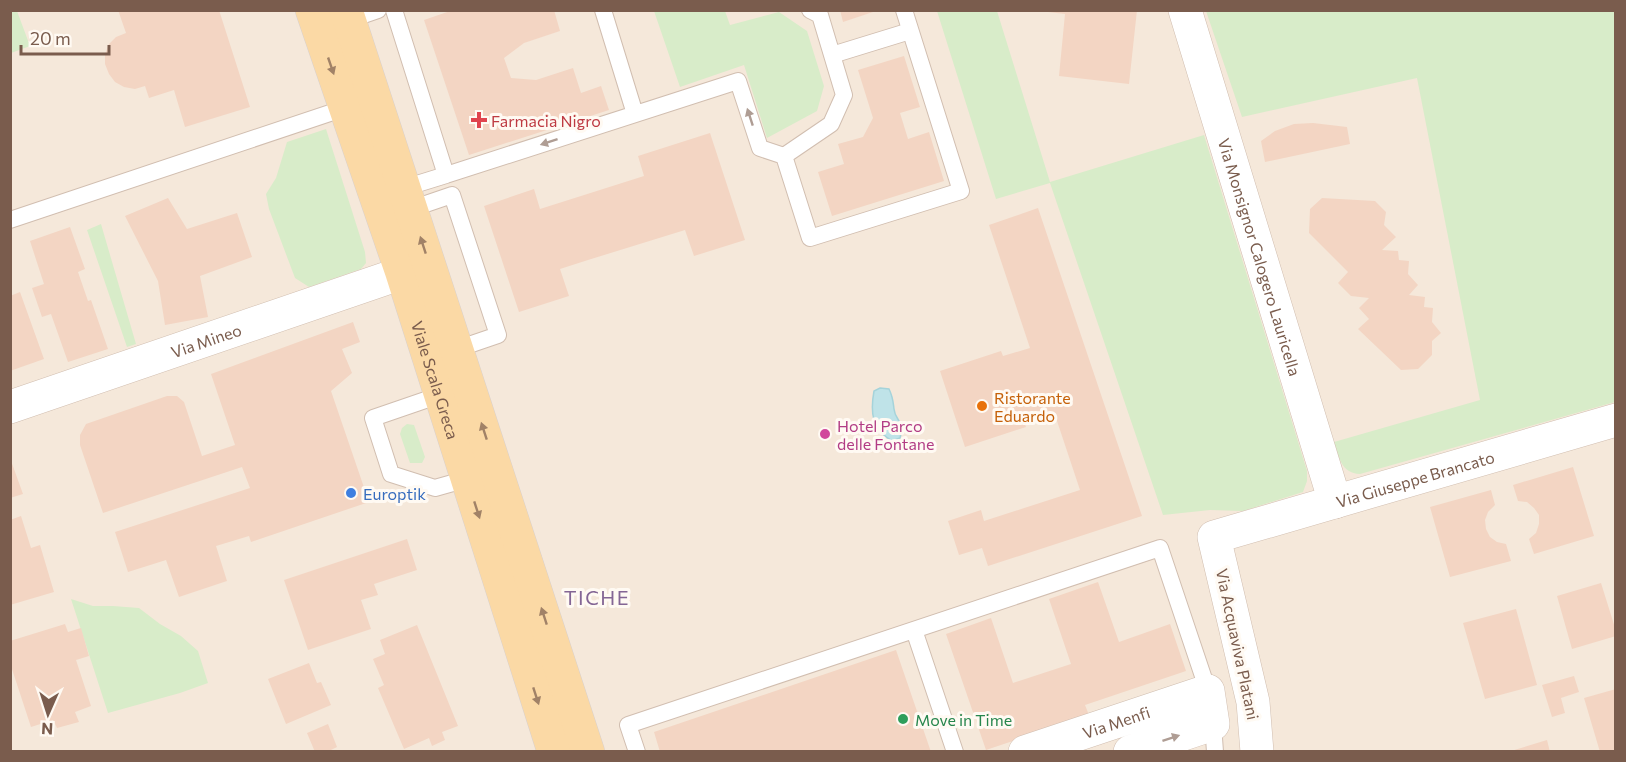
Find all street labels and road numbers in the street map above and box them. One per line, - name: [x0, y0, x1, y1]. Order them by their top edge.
- street label: Via Monsignor Calogero Lauricella: [1215, 136, 1305, 378]
- street label: Viale Scala Greca: [408, 318, 464, 441]
- street label: Via Mineo: [168, 319, 244, 361]
- street label: Via Giuseppe Brancato: [1334, 446, 1496, 511]
- street label: Via Acquaviva Platani: [1213, 567, 1263, 721]
- street label: Via Menfi: [1080, 702, 1152, 742]

